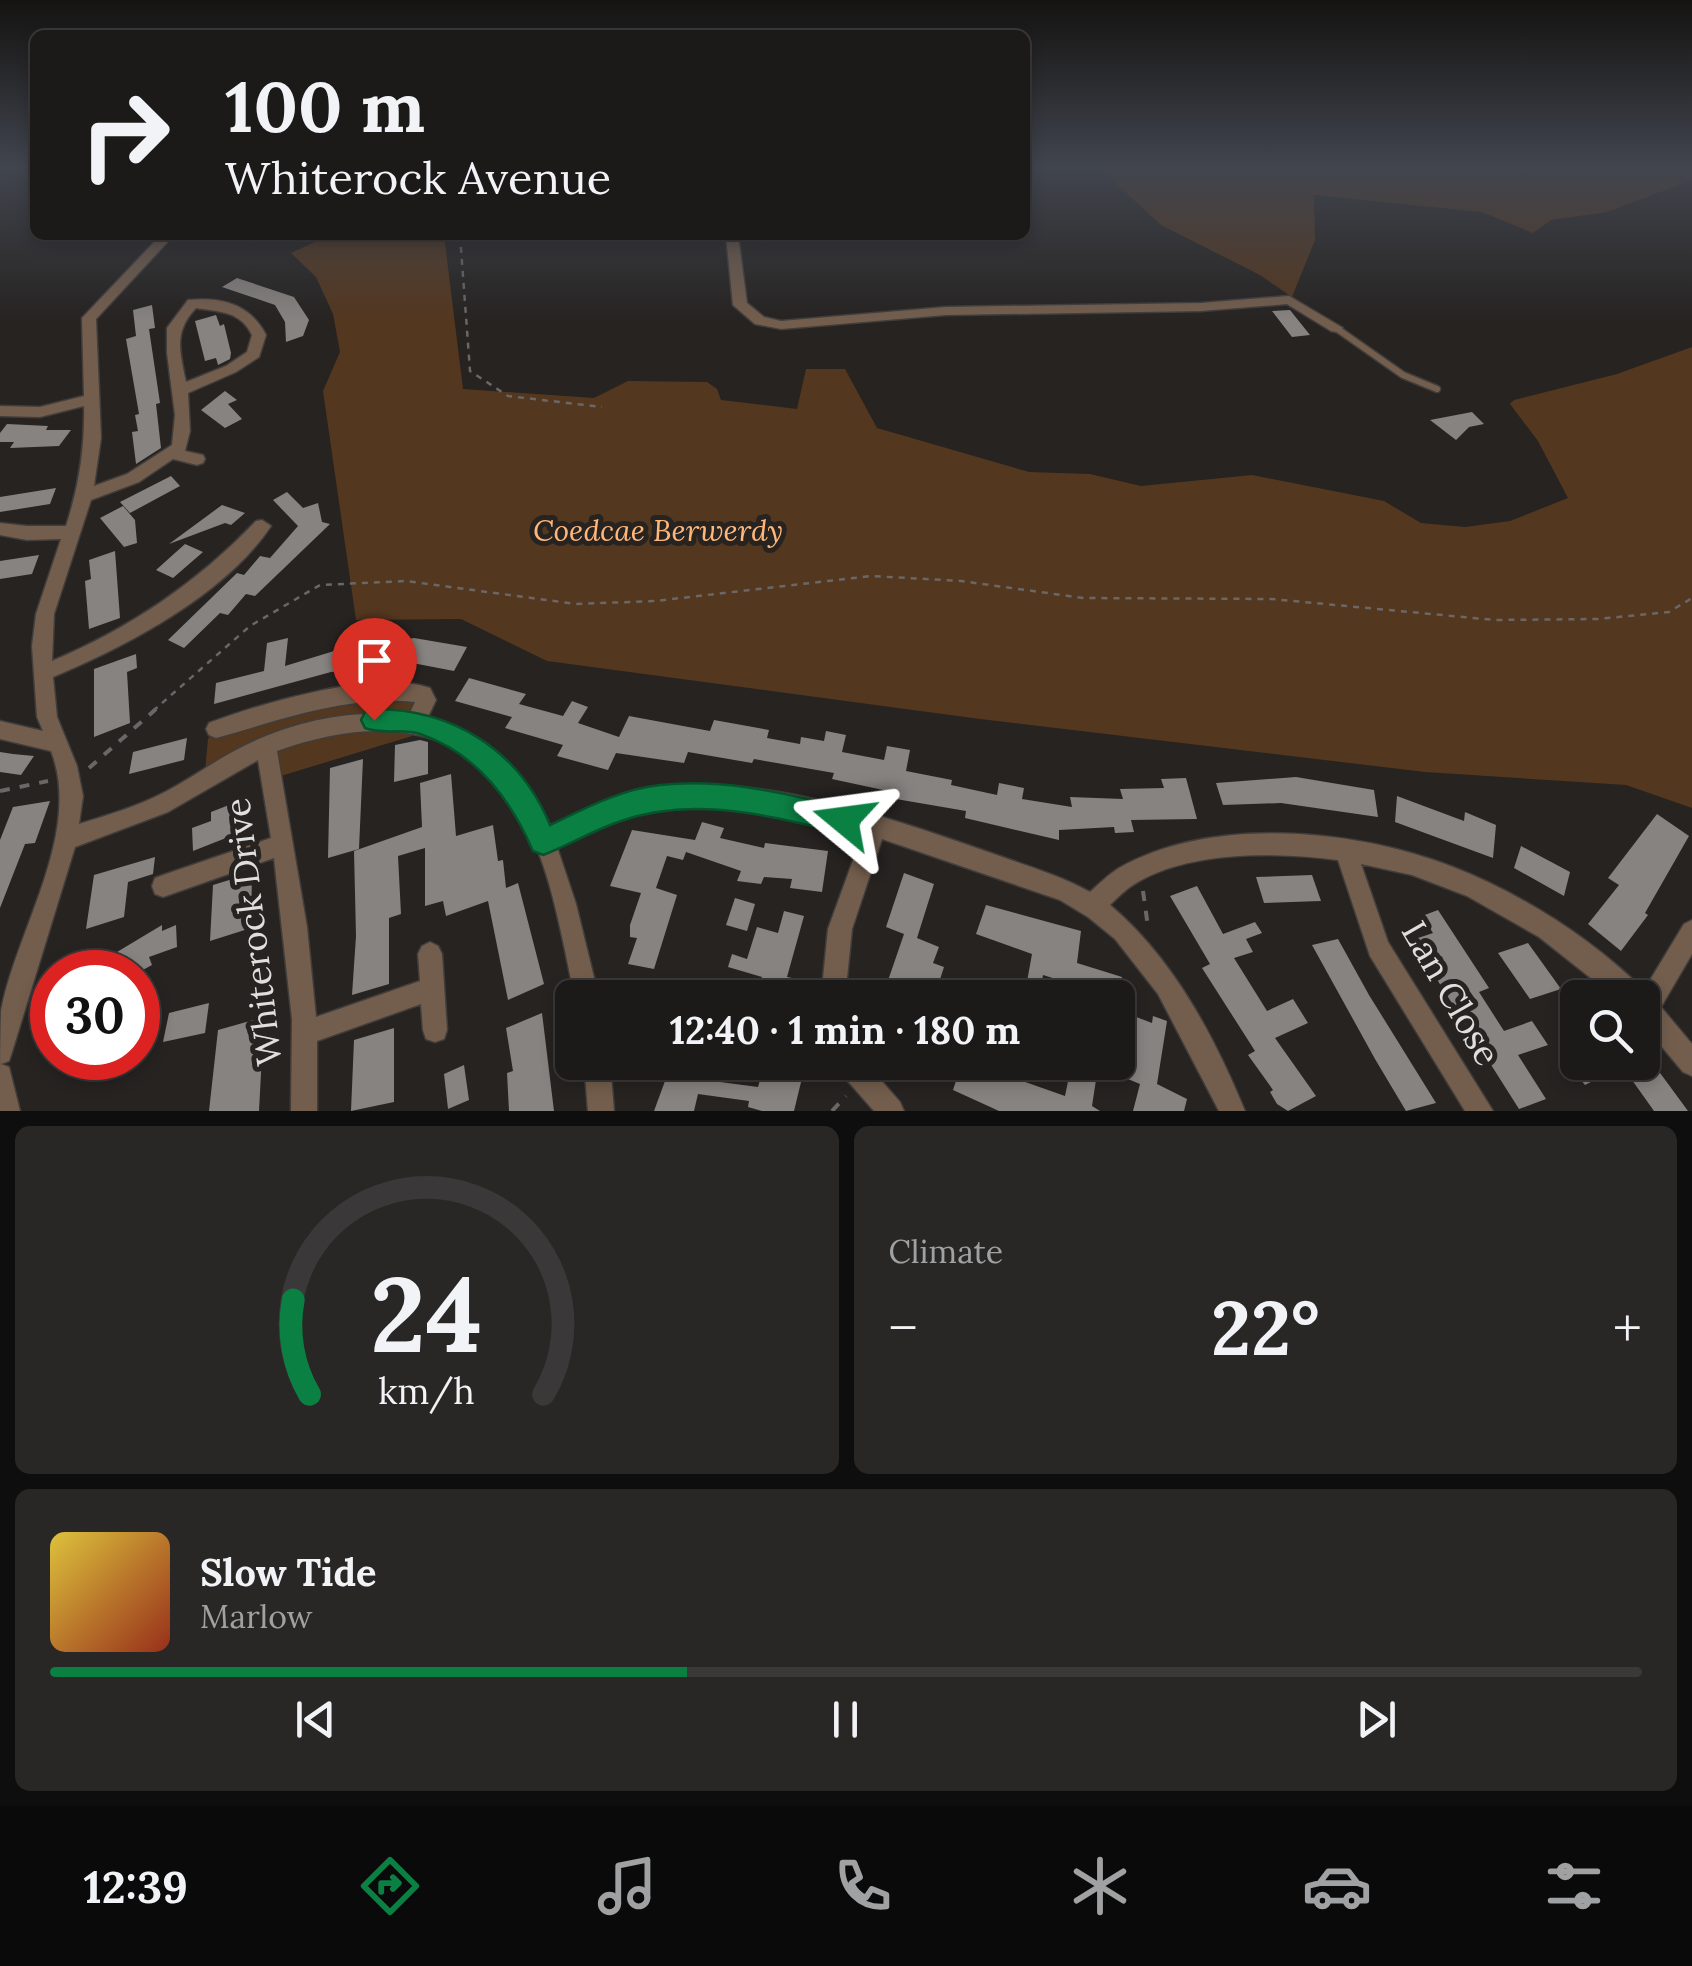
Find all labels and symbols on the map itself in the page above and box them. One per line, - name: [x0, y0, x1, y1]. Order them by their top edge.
- park label: Coedcae Berwerdy: [533, 511, 783, 549]
- pin: [332, 618, 417, 721]
- position arrow: [792, 768, 896, 872]
- street label: Whiterock Drive: [214, 796, 292, 1068]
- street label: Lan Close: [1392, 913, 1510, 1073]
- speed limit sign: 30: [30, 950, 160, 1080]

